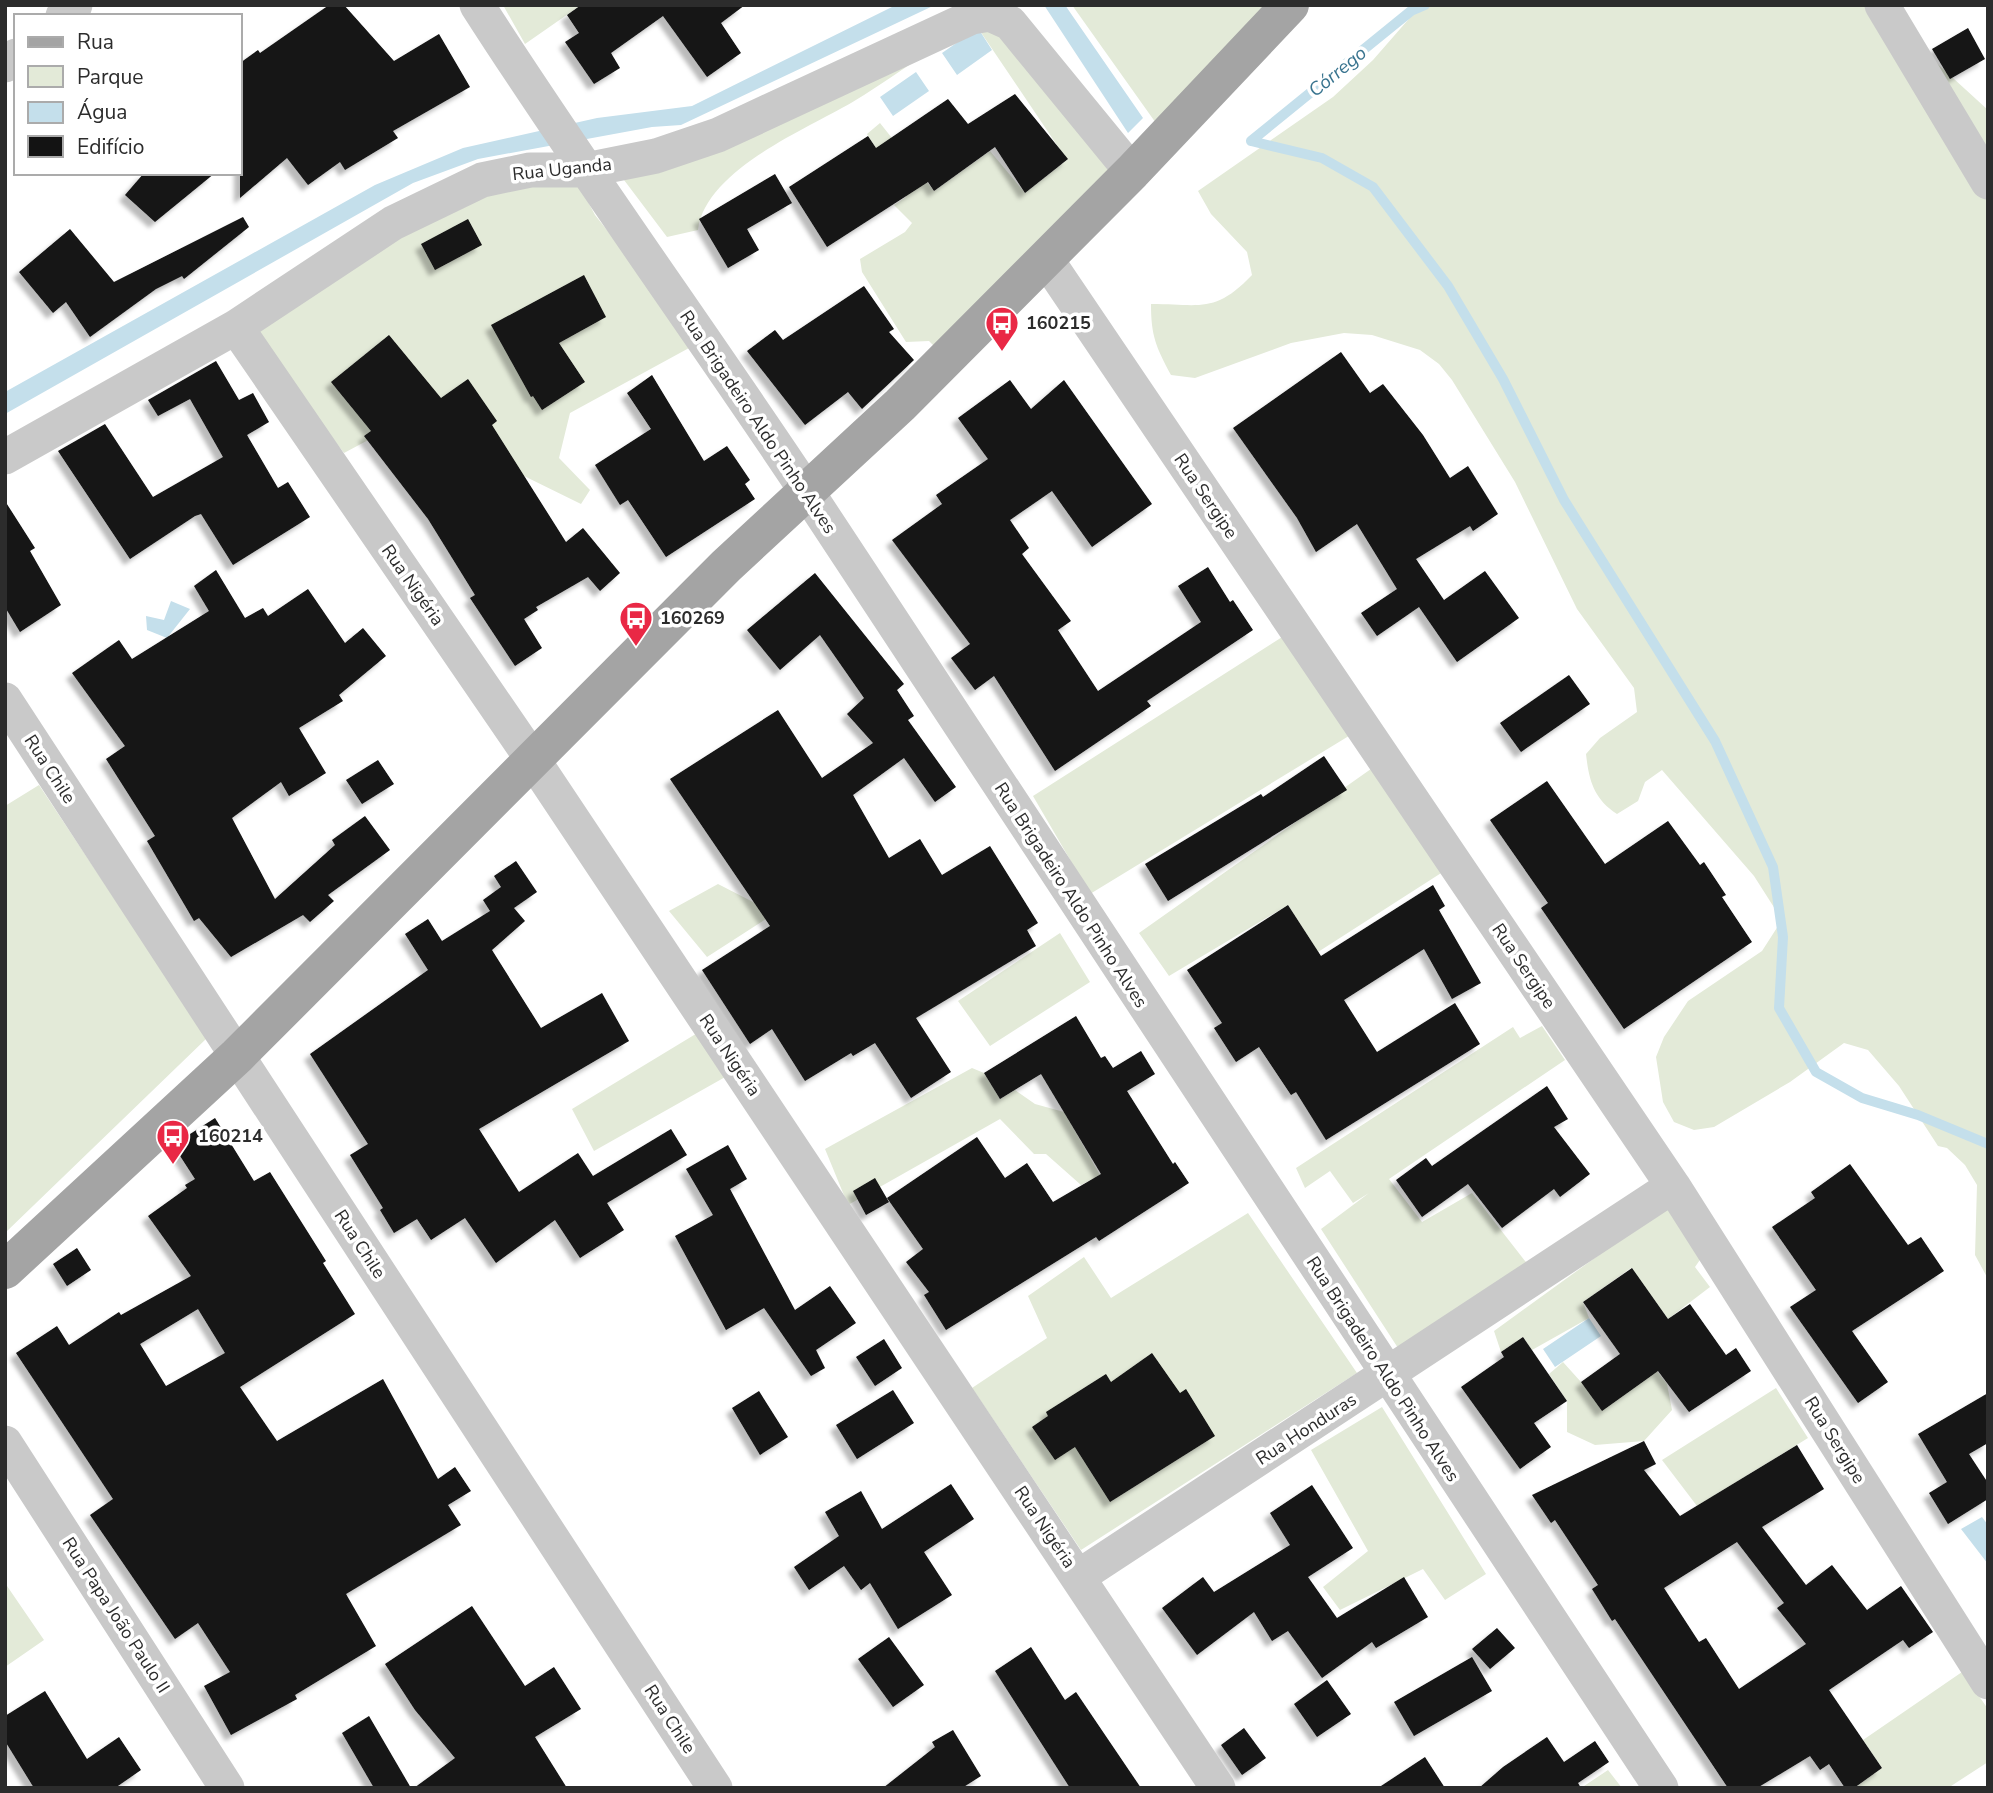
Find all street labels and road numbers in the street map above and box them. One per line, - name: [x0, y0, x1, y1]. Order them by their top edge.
- street label: Rua Uganda: [511, 152, 613, 186]
- street label: Rua Brigadeiro Aldo Pinho Alves: [674, 306, 842, 538]
- street label: Rua Sergipe: [1169, 449, 1243, 543]
- street label: Rua Nigéria: [376, 540, 450, 630]
- street label: Rua Chile: [19, 730, 81, 808]
- street label: Rua Brigadeiro Aldo Pinho Alves: [989, 778, 1153, 1012]
- street label: Rua Sergipe: [1487, 919, 1561, 1013]
- street label: Rua Nigéria: [694, 1009, 766, 1101]
- street label: Rua Chile: [329, 1205, 391, 1283]
- street label: Rua Brigadeiro Aldo Pinho Alves: [1301, 1252, 1465, 1486]
- street label: Rua Honduras: [1251, 1388, 1361, 1470]
- street label: Rua Sergipe: [1799, 1392, 1871, 1488]
- street label: Rua Nigéria: [1009, 1481, 1081, 1573]
- street label: Rua Papa João Paulo II: [57, 1532, 175, 1698]
- street label: Rua Chile: [639, 1680, 701, 1758]

